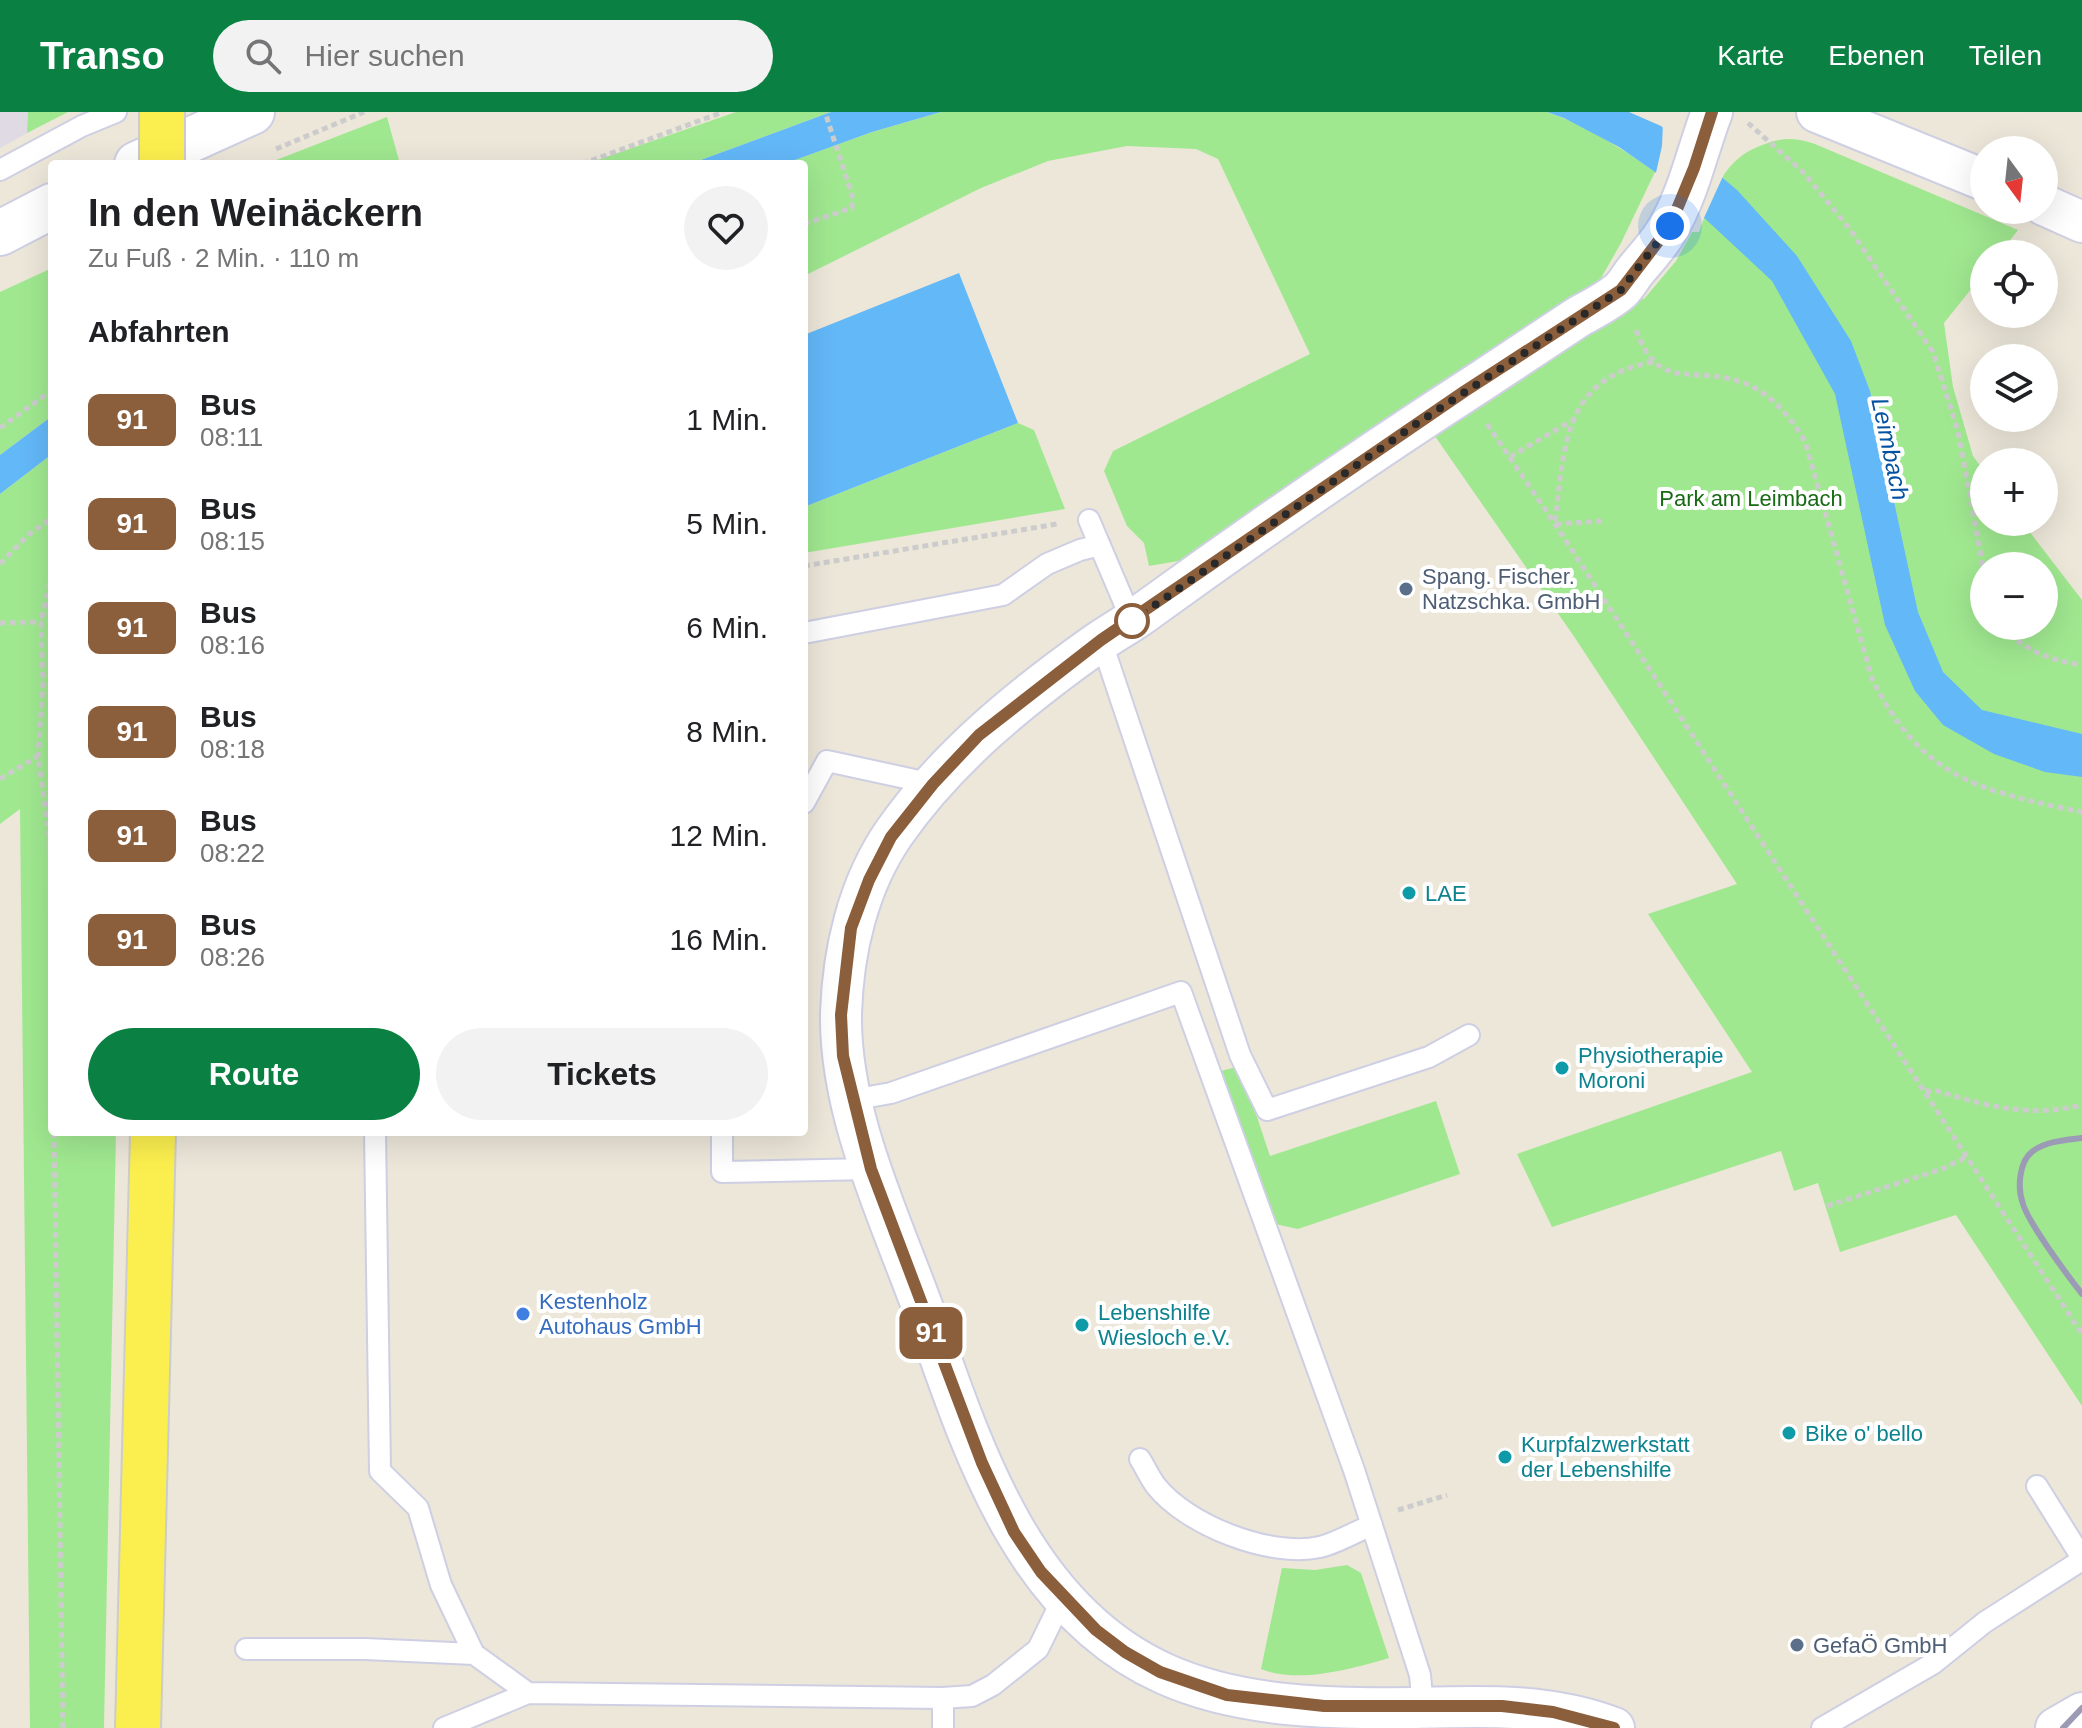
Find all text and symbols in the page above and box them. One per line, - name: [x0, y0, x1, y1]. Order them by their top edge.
- search box: [213, 20, 773, 92]
- icon: search: [241, 34, 285, 78]
- text: Transo: [40, 35, 165, 77]
- text: Hier suchen: [305, 39, 465, 72]
- text: Karte: [1717, 40, 1784, 71]
- text: Ebenen: [1828, 40, 1925, 71]
- text: Teilen: [1969, 40, 2042, 71]
- north arrow: [1970, 136, 2058, 224]
- map controls: [1970, 136, 2058, 640]
- button: heart: [684, 186, 768, 270]
- text: In den Weinäckern: [88, 192, 423, 234]
- your location: [1650, 206, 1690, 246]
- button: locate: [1970, 240, 2058, 328]
- text: Zu Fuß · 2 Min. · 110 m: [88, 243, 359, 273]
- text: Abfahrten: [88, 315, 230, 348]
- button: layers: [1970, 344, 2058, 432]
- text: Bus: [200, 388, 257, 421]
- water label: Leimbach: [1866, 395, 1915, 503]
- text: 1 Min.: [686, 403, 768, 436]
- text: 91: [116, 404, 148, 435]
- text: 08:11: [200, 422, 263, 452]
- button: +: [1970, 448, 2058, 536]
- park label: Park am Leimbach: [1659, 486, 1843, 511]
- text: Bus: [200, 492, 257, 525]
- text: 5 Min.: [686, 507, 768, 540]
- text: 91: [116, 508, 148, 539]
- text: 08:15: [200, 526, 265, 556]
- button: −: [1970, 552, 2058, 640]
- place label: Spang. Fischer. Natzschka. GmbH: [1422, 564, 1601, 614]
- marker: Spang. Fischer. Natzschka. GmbH: [1397, 580, 1415, 598]
- text: Bus: [200, 596, 257, 629]
- unlabelled marker: [1115, 604, 1149, 638]
- text: 6 Min.: [686, 611, 768, 644]
- text: 91: [116, 612, 148, 643]
- text: 08:16: [200, 630, 265, 660]
- text: Bus: [200, 700, 257, 733]
- text: 8 Min.: [686, 715, 768, 748]
- text: 91: [116, 716, 148, 747]
- text: 08:18: [200, 734, 265, 764]
- text: Bus: [200, 804, 257, 837]
- text: 12 Min.: [670, 819, 768, 852]
- text: 91: [116, 820, 148, 851]
- text: 08:22: [200, 838, 265, 868]
- place label: LAE: [1425, 881, 1467, 906]
- marker: LAE: [1400, 884, 1418, 902]
- text: Bus: [200, 908, 257, 941]
- text: 16 Min.: [670, 923, 768, 956]
- text: 91: [116, 924, 148, 955]
- text: 08:26: [200, 942, 265, 972]
- button: Route: [88, 1028, 420, 1120]
- button: Tickets: [436, 1028, 768, 1120]
- place label: Physiotherapie Moroni: [1578, 1043, 1724, 1093]
- marker: Physiotherapie Moroni: [1553, 1059, 1571, 1077]
- place label: Kestenholz Autohaus GmbH: [539, 1289, 702, 1339]
- place label: Lebenshilfe Wiesloch e.V.: [1098, 1300, 1230, 1350]
- marker: Kestenholz Autohaus GmbH: [514, 1305, 532, 1323]
- line badge: 91: [895, 1307, 967, 1359]
- marker: Lebenshilfe Wiesloch e.V.: [1073, 1316, 1091, 1334]
- text: 91: [915, 1317, 947, 1348]
- place label: Bike o' bello: [1805, 1421, 1923, 1446]
- marker: Bike o' bello: [1780, 1424, 1798, 1442]
- place label: Kurpfalzwerkstatt der Lebenshilfe: [1521, 1432, 1690, 1482]
- marker: Kurpfalzwerkstatt der Lebenshilfe: [1496, 1448, 1514, 1466]
- place label: GefaÖ GmbH: [1813, 1633, 1947, 1658]
- marker: GefaÖ GmbH: [1788, 1636, 1806, 1654]

